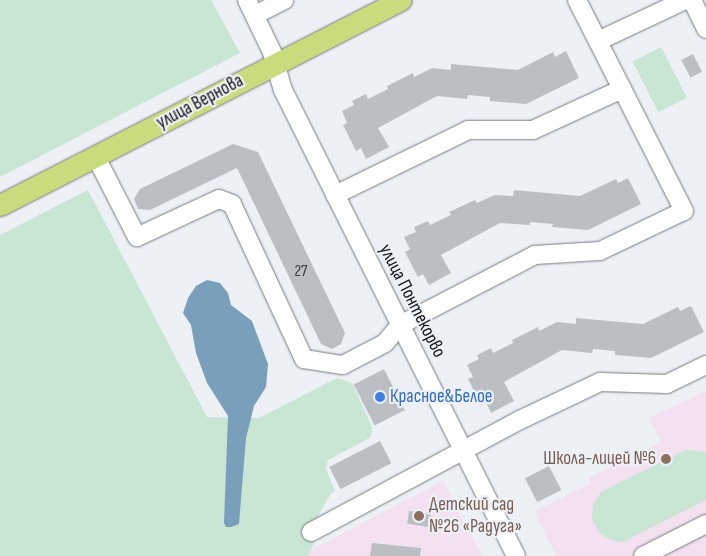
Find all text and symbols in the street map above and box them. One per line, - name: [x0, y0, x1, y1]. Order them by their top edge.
- street label: улица Вернова: [153, 70, 247, 134]
- street label: улица Понтекорво: [374, 241, 450, 361]
- house number: 27: [294, 262, 308, 282]
- place label: Красное&Белое: [390, 386, 492, 408]
- marker: Красное&Белое: [374, 391, 386, 403]
- place label: Школа-лицей №6: [543, 448, 656, 470]
- marker: Школа-лицей №6: [660, 453, 672, 465]
- place label: Детский сад №26 «Радуга»: [429, 494, 522, 538]
- marker: Детский сад №26 «Радуга»: [413, 510, 425, 522]

